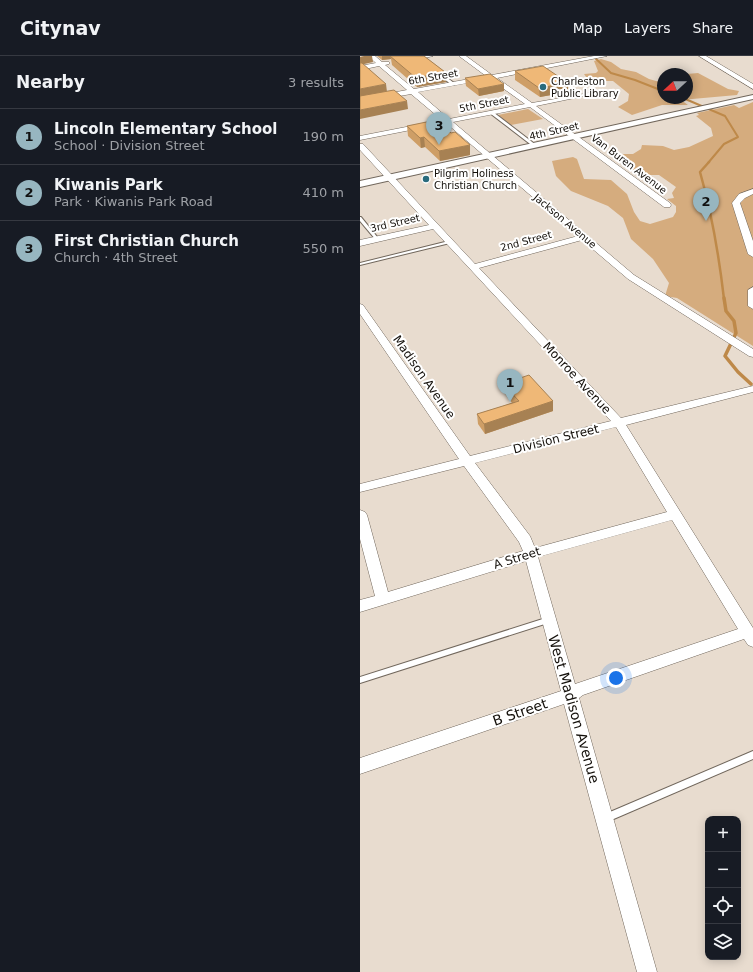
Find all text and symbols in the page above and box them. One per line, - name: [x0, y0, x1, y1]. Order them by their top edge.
- text: Citynav: [20, 17, 101, 39]
- text: Map: [573, 20, 602, 36]
- text: Layers: [624, 20, 671, 36]
- text: Share: [693, 20, 733, 36]
- street label: 6th Street: [407, 67, 459, 87]
- north arrow: [657, 68, 693, 104]
- text: Nearby: [16, 72, 85, 92]
- text: 3 results: [288, 75, 344, 90]
- place label: Charleston Public Library: [551, 76, 619, 99]
- marker: Charleston Public Library: [538, 82, 548, 92]
- street label: 5th Street: [458, 94, 510, 114]
- pin: 3: [426, 112, 452, 145]
- text: Lincoln Elementary School: [54, 120, 277, 138]
- street label: 4th Street: [528, 120, 580, 142]
- text: 1: [24, 129, 34, 144]
- text: 190 m: [302, 129, 344, 144]
- street label: Van Buren Avenue: [589, 132, 669, 196]
- text: School · Division Street: [54, 138, 205, 153]
- place label: Pilgrim Holiness Christian Church: [434, 168, 517, 191]
- marker: Pilgrim Holiness Christian Church: [421, 174, 431, 184]
- text: Kiwanis Park: [54, 176, 163, 194]
- text: 2: [24, 185, 34, 200]
- text: 410 m: [302, 185, 344, 200]
- pin: 2: [693, 188, 719, 221]
- street label: Jackson Avenue: [531, 191, 599, 250]
- text: Park · Kiwanis Park Road: [54, 194, 213, 209]
- street label: 3rd Street: [369, 212, 421, 234]
- street label: 2nd Street: [499, 229, 553, 253]
- text: First Christian Church: [54, 232, 239, 250]
- text: 3: [24, 241, 34, 256]
- text: 550 m: [302, 241, 344, 256]
- text: Church · 4th Street: [54, 250, 178, 265]
- street label: Madison Avenue: [390, 333, 458, 421]
- street label: Monroe Avenue: [540, 339, 614, 417]
- pin: 1: [497, 369, 523, 402]
- street label: Division Street: [512, 422, 601, 456]
- street label: A Street: [492, 544, 543, 572]
- street label: West Madison Avenue: [545, 633, 603, 785]
- your location: [606, 668, 626, 688]
- street label: B Street: [491, 695, 550, 729]
- map controls: [705, 816, 741, 960]
- button: +: [705, 816, 741, 852]
- button: −: [705, 852, 741, 888]
- button: locate: [705, 888, 741, 924]
- button: layers: [705, 924, 741, 960]

